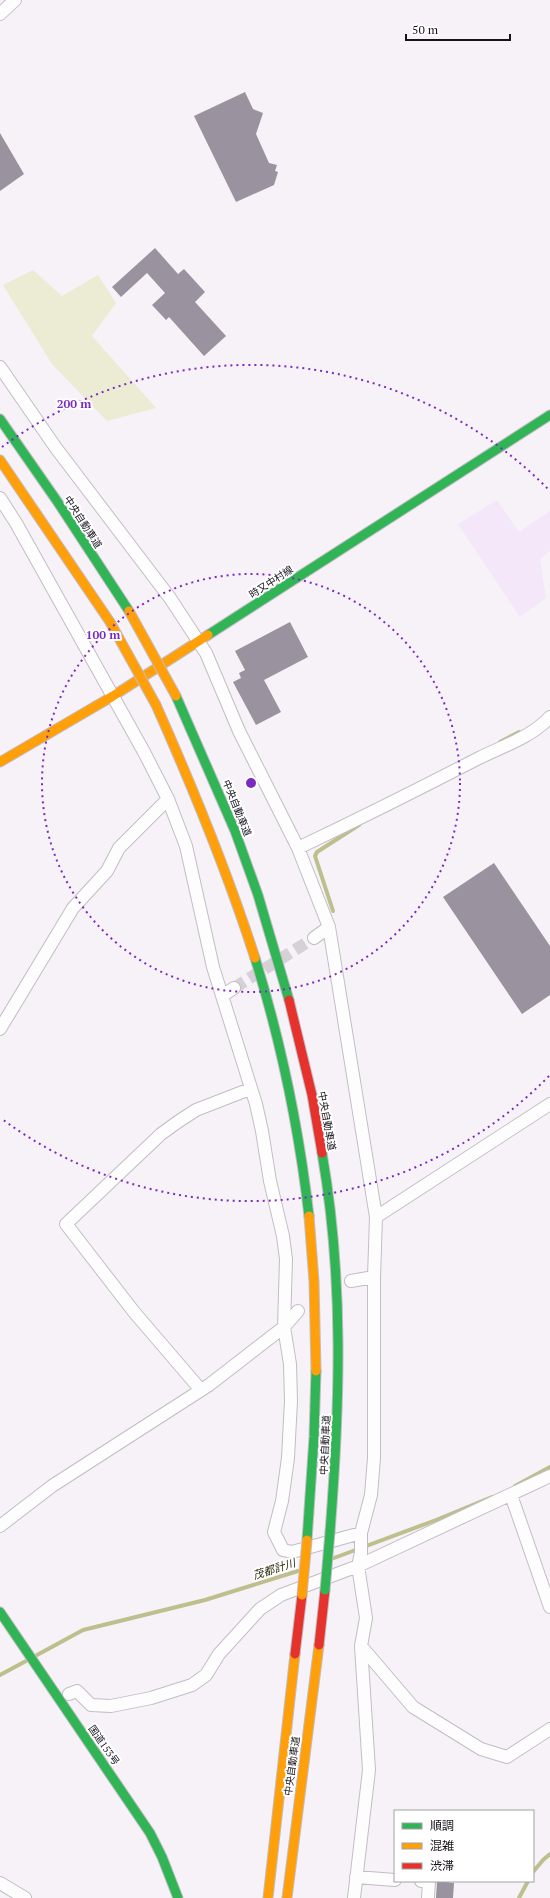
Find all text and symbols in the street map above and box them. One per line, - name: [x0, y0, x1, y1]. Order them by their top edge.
- scale bar: [406, 16, 510, 42]
- text: 50 m: [412, 22, 439, 37]
- text: 200 m: [57, 396, 91, 411]
- street label: 中央自動車道: [61, 493, 105, 551]
- street label: 時又中村線: [246, 563, 296, 601]
- text: 100 m: [86, 627, 120, 642]
- centre of rings: [244, 776, 258, 790]
- street label: 中央自動車道: [220, 778, 254, 838]
- street label: 中央自動車道: [315, 1090, 339, 1152]
- street label: 中央自動車道: [317, 1415, 333, 1475]
- water label: 茂都計川: [251, 1555, 298, 1582]
- street label: 国道153号: [85, 1722, 123, 1768]
- street label: 中央自動車道: [281, 1735, 303, 1797]
- legend: [394, 1810, 534, 1882]
- text: 順調: [430, 1818, 454, 1833]
- text: 混雑: [430, 1838, 454, 1853]
- text: 渋滞: [430, 1858, 454, 1873]

